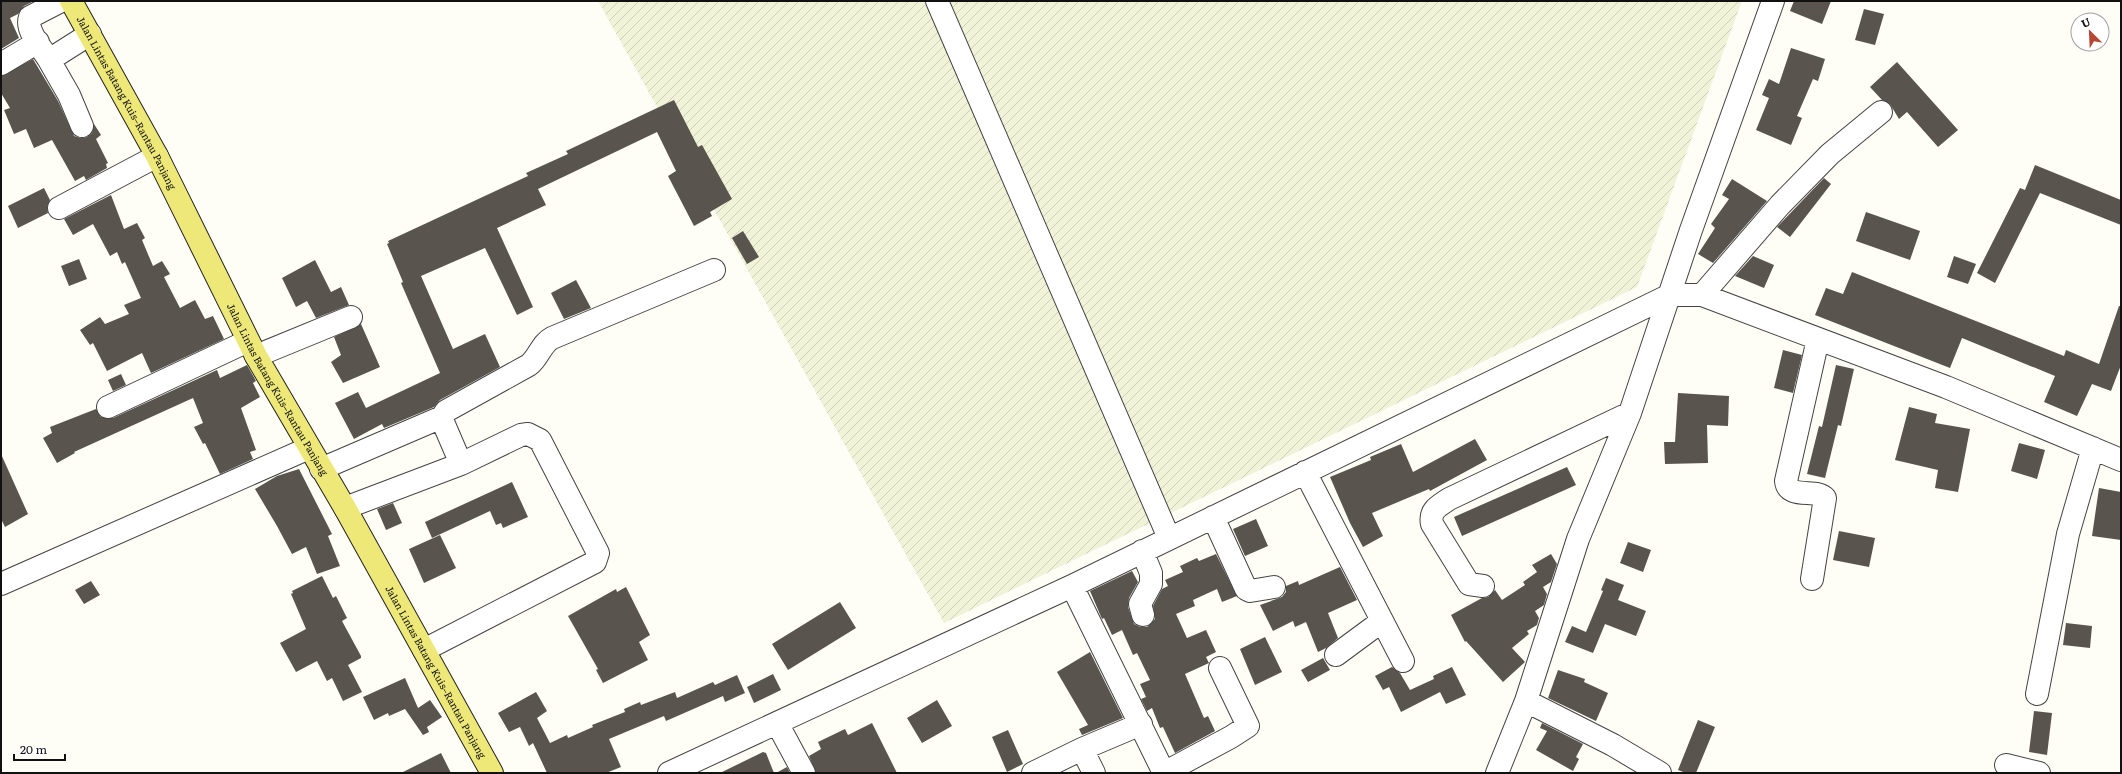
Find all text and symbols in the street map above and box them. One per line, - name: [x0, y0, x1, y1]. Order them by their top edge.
- north arrow: [2070, 12, 2110, 52]
- street label: Jalan Lintas Batang Kuis–Rantau Panjang: [74, 13, 181, 192]
- text: U: [2078, 13, 2093, 31]
- street label: Jalan Lintas Batang Kuis–Rantau Panjang: [224, 300, 333, 478]
- street label: Jalan Lintas Batang Kuis–Rantau Panjang: [382, 583, 491, 761]
- scale bar: [14, 736, 65, 762]
- text: 20 m: [20, 740, 47, 758]

